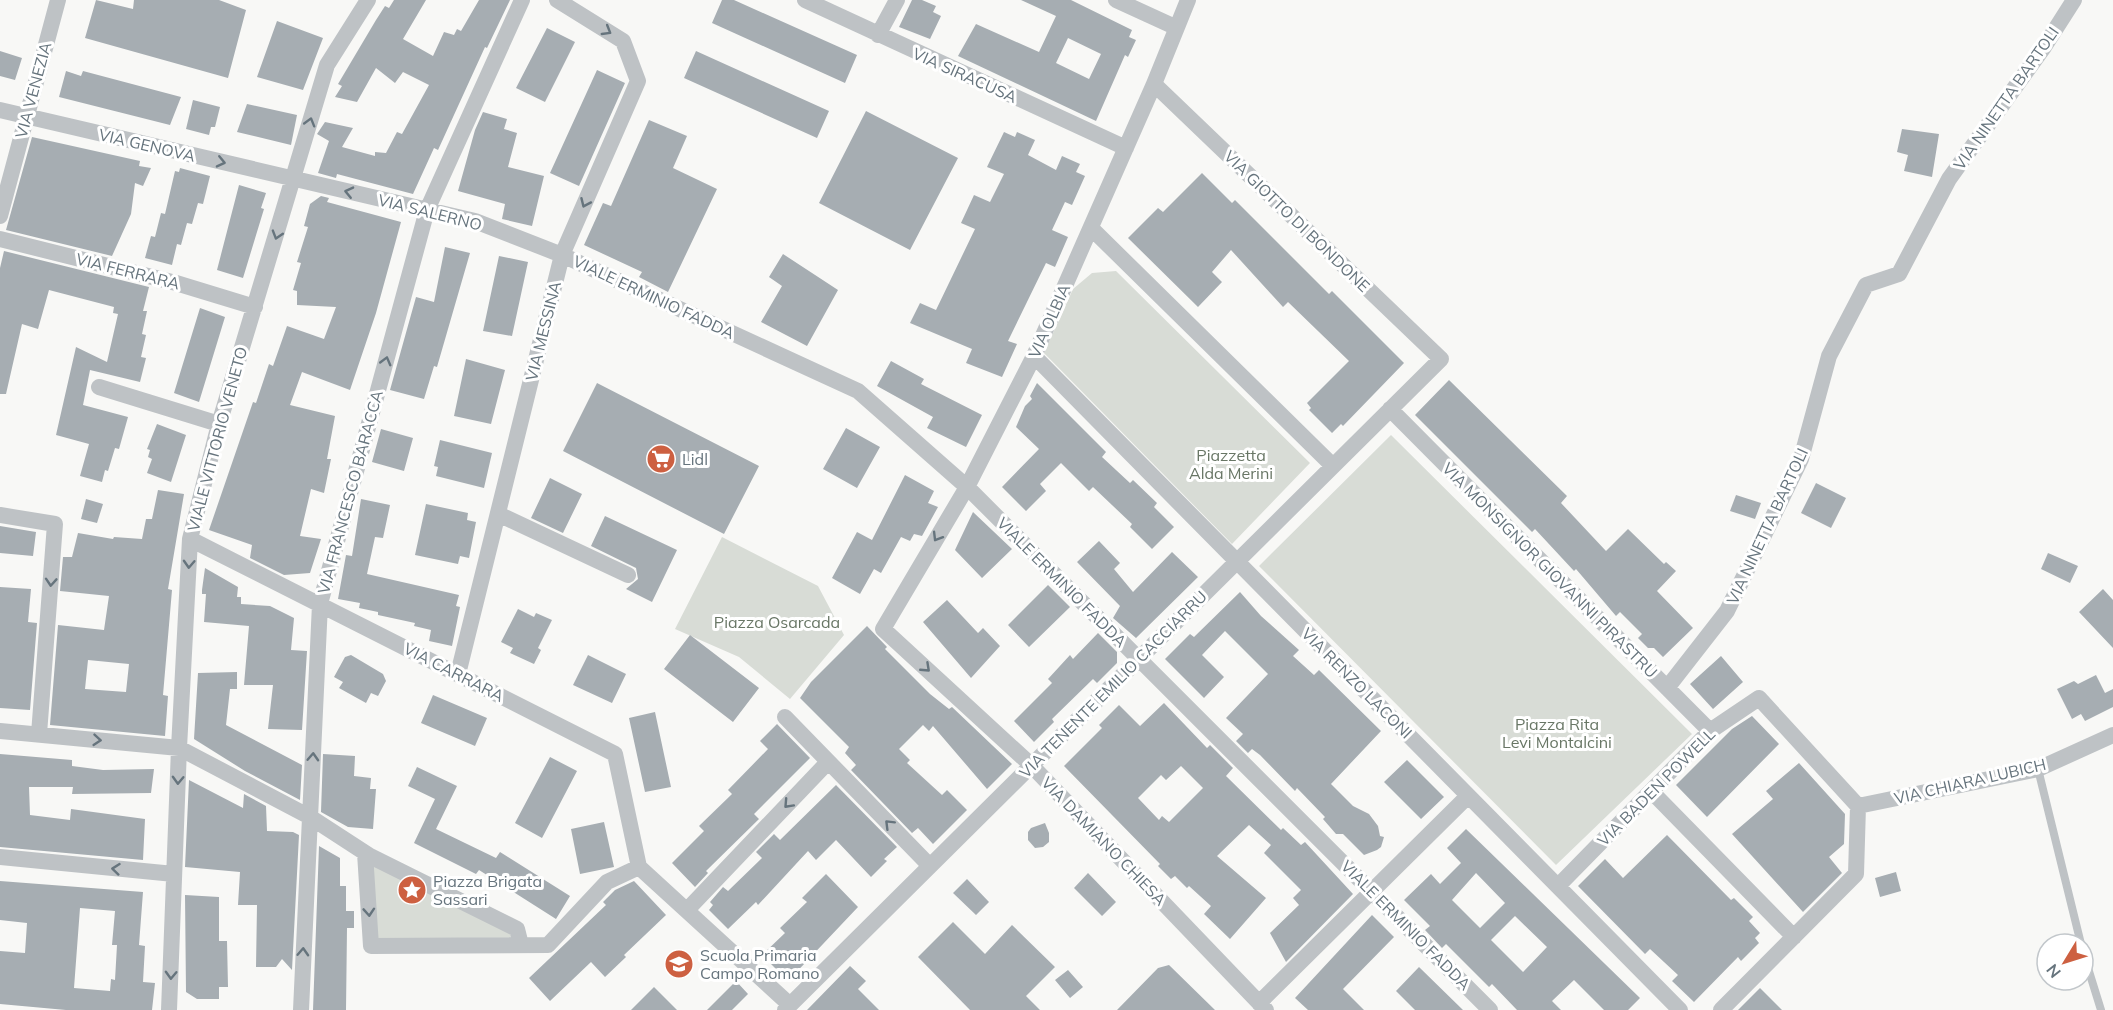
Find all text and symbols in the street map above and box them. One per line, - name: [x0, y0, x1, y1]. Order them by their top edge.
- street label: VIA NINETTA BARTOLI: [1949, 23, 2063, 173]
- one-way arrow: [601, 24, 611, 35]
- street label: VIA VENEZIA: [11, 40, 55, 140]
- street label: VIA SIRACUSA: [910, 43, 1021, 107]
- one-way arrow: [303, 117, 315, 128]
- street label: VIA GENOVA: [97, 124, 197, 166]
- street label: VIA GIOTTO DI BONDONE: [1220, 146, 1374, 296]
- one-way arrow: [216, 155, 226, 168]
- one-way arrow: [344, 186, 354, 199]
- street label: VIA SALERNO: [376, 189, 484, 235]
- one-way arrow: [580, 196, 592, 207]
- one-way arrow: [272, 229, 284, 240]
- street label: VIA FERRARA: [74, 248, 182, 294]
- street label: VIALE ERMINIO FADDA: [570, 251, 738, 343]
- street label: VIA MESSINA: [521, 279, 565, 383]
- street label: VIA OLBIA: [1024, 281, 1074, 361]
- street label: VIALE VITTORIO VENETO: [183, 344, 251, 534]
- one-way arrow: [379, 356, 391, 367]
- street label: VIA FRANCESCO BARACCA: [313, 388, 387, 596]
- supermarket icon: Lidl: [645, 443, 677, 475]
- park label: Piazzetta Alda Merini: [1189, 445, 1273, 483]
- street label: VIA NINETTA BARTOLI: [1722, 445, 1812, 607]
- place label: Lidl: [682, 449, 708, 469]
- street label: VIA MONSIGNOR GIOVANNI PIRASTRU: [1438, 458, 1662, 682]
- street label: VIALE ERMINIO FADDA: [993, 513, 1131, 651]
- one-way arrow: [933, 531, 945, 541]
- one-way arrow: [182, 560, 195, 569]
- one-way arrow: [44, 578, 57, 587]
- street label: VIA TENENTE EMILIO CACCIARRU: [1015, 586, 1211, 782]
- park label: Piazza Osarcada: [714, 612, 840, 632]
- street label: VIA RENZO LACONI: [1297, 623, 1417, 743]
- street label: VIA CARRARA: [400, 638, 508, 706]
- one-way arrow: [919, 661, 929, 672]
- park label: Piazza Rita Levi Montalcini: [1502, 714, 1612, 752]
- street label: VIA BADEN POWELL: [1593, 724, 1719, 850]
- one-way arrow: [92, 733, 101, 746]
- one-way arrow: [306, 752, 319, 761]
- street label: VIA CHIARA LUBICH: [1892, 754, 2048, 808]
- street label: VIA DAMIANO CHIESA: [1037, 772, 1171, 910]
- one-way arrow: [171, 776, 184, 785]
- one-way arrow: [784, 798, 795, 808]
- one-way arrow: [886, 820, 897, 831]
- street label: VIALE ERMINIO FADDA: [1337, 856, 1475, 994]
- one-way arrow: [112, 863, 121, 876]
- place label: Piazza Brigata Sassari: [433, 871, 542, 909]
- place icon: Piazza Brigata Sassari: [396, 874, 428, 906]
- one-way arrow: [362, 907, 375, 916]
- north arrow: [2035, 932, 2095, 992]
- place label: Scuola Primaria Campo Romano: [700, 945, 819, 983]
- one-way arrow: [297, 947, 310, 956]
- school or university icon: Scuola Primaria Campo Romano: [663, 948, 695, 980]
- text: N: [2042, 960, 2065, 982]
- one-way arrow: [164, 970, 177, 979]

